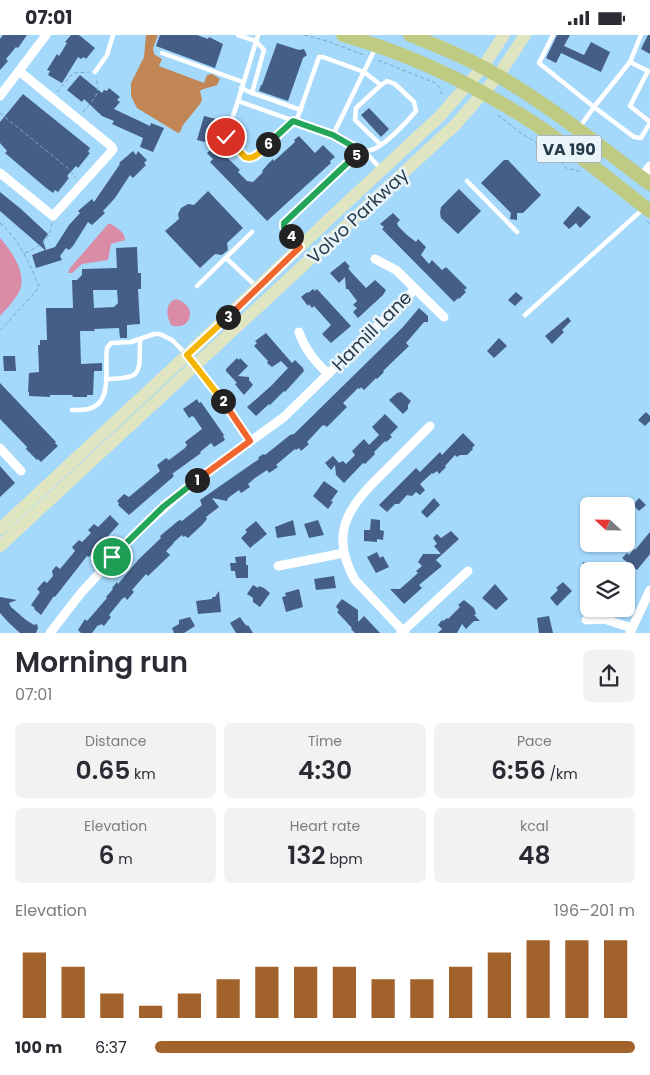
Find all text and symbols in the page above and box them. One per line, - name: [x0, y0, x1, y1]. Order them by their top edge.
- text: 07:01: [25, 4, 72, 31]
- pin: [205, 116, 247, 158]
- icon: check: [212, 123, 240, 151]
- pin: 6: [256, 131, 280, 157]
- text: 6: [264, 134, 273, 154]
- road number: VA 190: [536, 135, 602, 163]
- pin: 5: [344, 143, 368, 167]
- text: 5: [352, 145, 361, 165]
- street label: Volvo Parkway: [302, 162, 414, 269]
- pin: 4: [278, 223, 304, 249]
- text: 4: [287, 226, 296, 246]
- street label: Hamill Lane: [326, 285, 417, 376]
- pin: 3: [216, 305, 240, 329]
- text: 3: [224, 307, 233, 327]
- pin: 2: [210, 389, 236, 413]
- text: 2: [220, 391, 228, 411]
- pin: 1: [184, 467, 210, 493]
- text: 1: [195, 470, 200, 490]
- north arrow: [580, 497, 635, 553]
- map controls: [580, 497, 635, 617]
- pin: [91, 536, 133, 578]
- icon: arrive: [98, 543, 126, 571]
- button: layers: [580, 562, 635, 617]
- text: Morning run: [15, 643, 188, 682]
- button: share: [583, 650, 635, 702]
- text: 07:01: [15, 683, 52, 706]
- text: Distance: [85, 731, 146, 751]
- text: Time: [308, 731, 342, 751]
- text: Pace: [517, 731, 552, 751]
- text: 0.65: [76, 753, 130, 788]
- text: 4:30: [298, 753, 352, 788]
- text: 6:56: [491, 753, 546, 788]
- text: km: [130, 764, 156, 784]
- text: /km: [546, 764, 578, 784]
- text: Elevation: [84, 816, 147, 836]
- text: Heart rate: [290, 816, 360, 836]
- text: kcal: [520, 816, 549, 836]
- text: 6: [99, 838, 115, 873]
- text: 132: [287, 838, 326, 873]
- text: 48: [518, 838, 551, 873]
- text: m: [115, 849, 133, 869]
- text: bpm: [326, 849, 363, 869]
- text: Elevation: [15, 899, 87, 922]
- text: 196–201 m: [554, 899, 635, 922]
- text: 100 m: [15, 1036, 62, 1059]
- text: 6:37: [95, 1036, 127, 1059]

